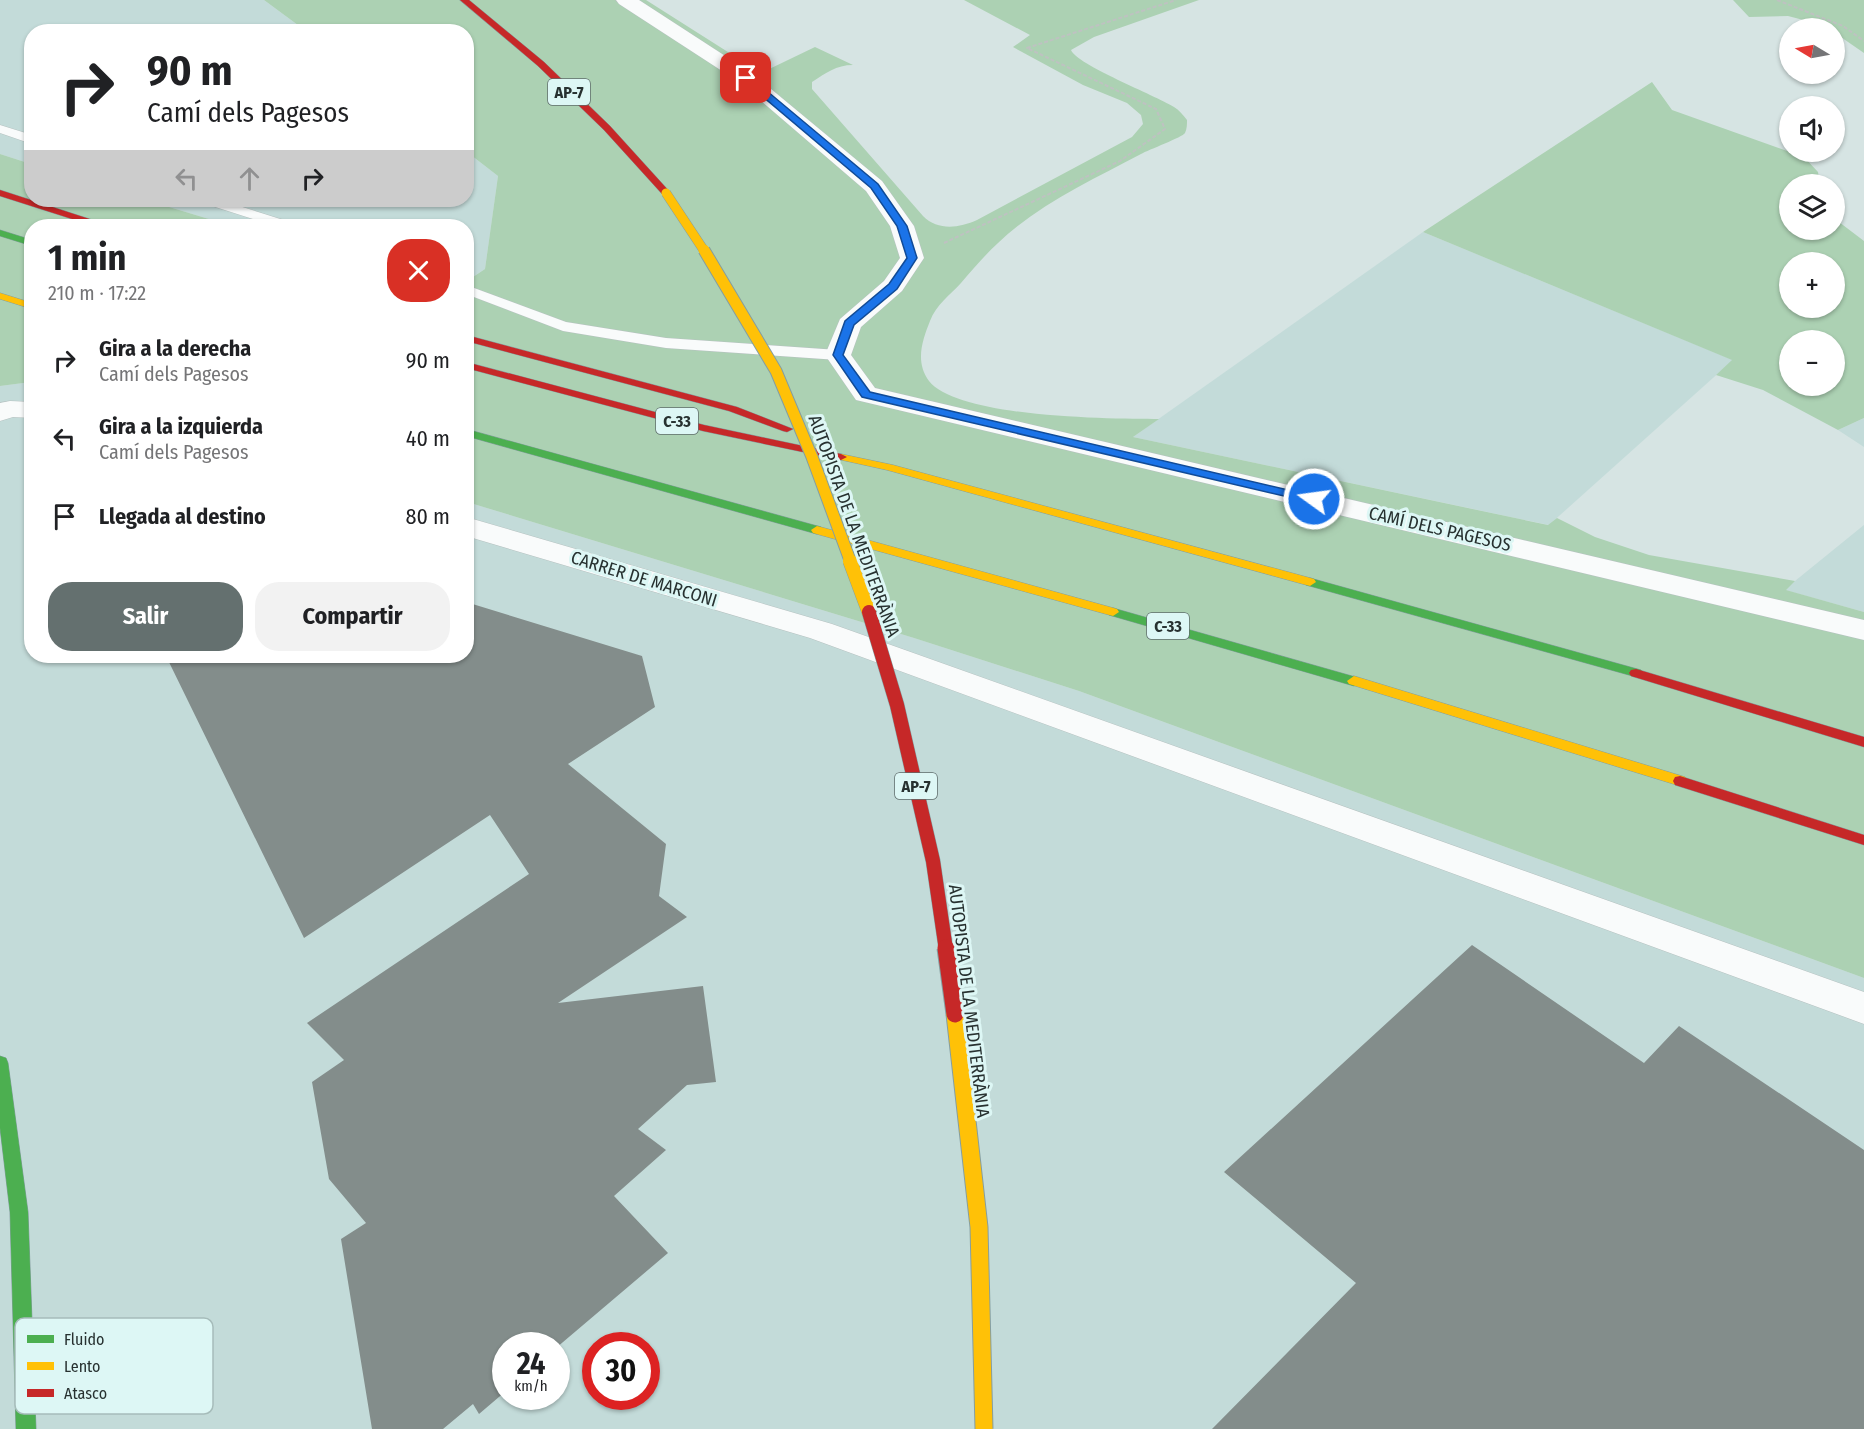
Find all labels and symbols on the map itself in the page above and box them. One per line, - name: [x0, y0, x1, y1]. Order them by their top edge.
- north arrow: [1779, 18, 1845, 84]
- pin: [720, 52, 771, 103]
- road number: AP-7: [548, 79, 590, 105]
- road number: C-33: [656, 408, 698, 434]
- street label: AUTOPISTA DE LA MEDITERRÀNIA: [803, 412, 906, 641]
- position arrow: [1282, 467, 1346, 531]
- street label: CAMÍ DELS PAGESOS: [1367, 501, 1514, 556]
- street label: CARRER DE MARCONI: [568, 546, 720, 612]
- road number: C-33: [1147, 613, 1189, 639]
- road number: AP-7: [895, 773, 937, 799]
- street label: AUTOPISTA DE LA MEDITERRÀNIA: [944, 883, 995, 1119]
- legend: [15, 1318, 213, 1414]
- text: Fluido: [64, 1330, 104, 1349]
- speed limit sign: 30: [582, 1332, 660, 1410]
- text: Lento: [64, 1357, 100, 1376]
- text: Atasco: [64, 1384, 107, 1403]

